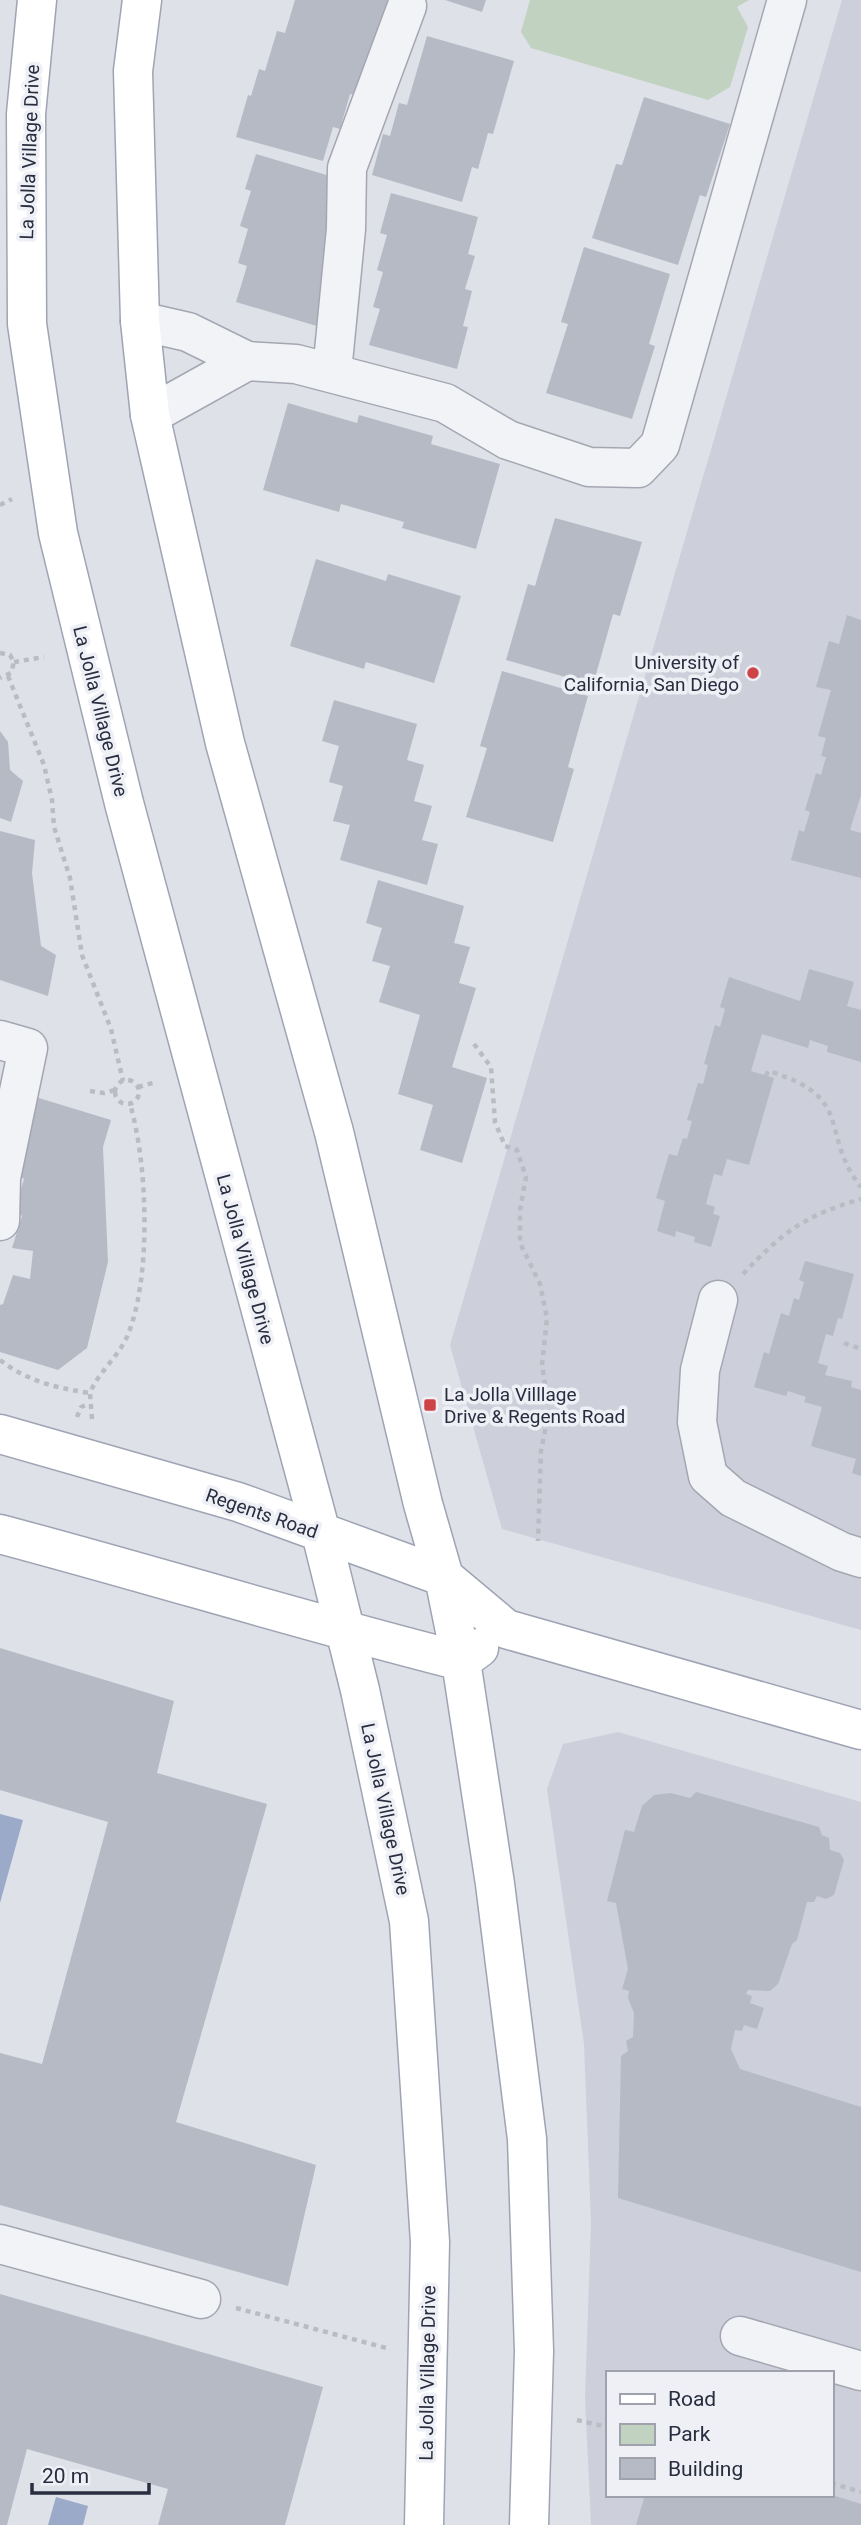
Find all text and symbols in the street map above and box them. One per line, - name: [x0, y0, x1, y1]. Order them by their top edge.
- street label: La Jolla Village Drive: [15, 64, 44, 240]
- street label: La Jolla Village Drive: [68, 623, 133, 799]
- place label: University of California, San Diego: [564, 651, 739, 696]
- marker: University of California, San Diego: [745, 665, 761, 681]
- street label: La Jolla Village Drive: [212, 1171, 279, 1347]
- place label: La Jolla Villlage Drive & Regents Road: [444, 1383, 625, 1428]
- marker: La Jolla Villlage Drive & Regents Road: [422, 1397, 438, 1413]
- street label: Regents Road: [203, 1483, 321, 1543]
- street label: La Jolla Village Drive: [356, 1721, 415, 1897]
- street label: La Jolla Village Drive: [414, 2285, 441, 2461]
- legend: [606, 2371, 833, 2497]
- text: Road: [668, 2387, 716, 2411]
- text: Park: [668, 2422, 711, 2446]
- scale bar: [32, 2452, 149, 2496]
- text: Building: [668, 2457, 743, 2481]
- text: 20 m: [42, 2464, 89, 2488]

